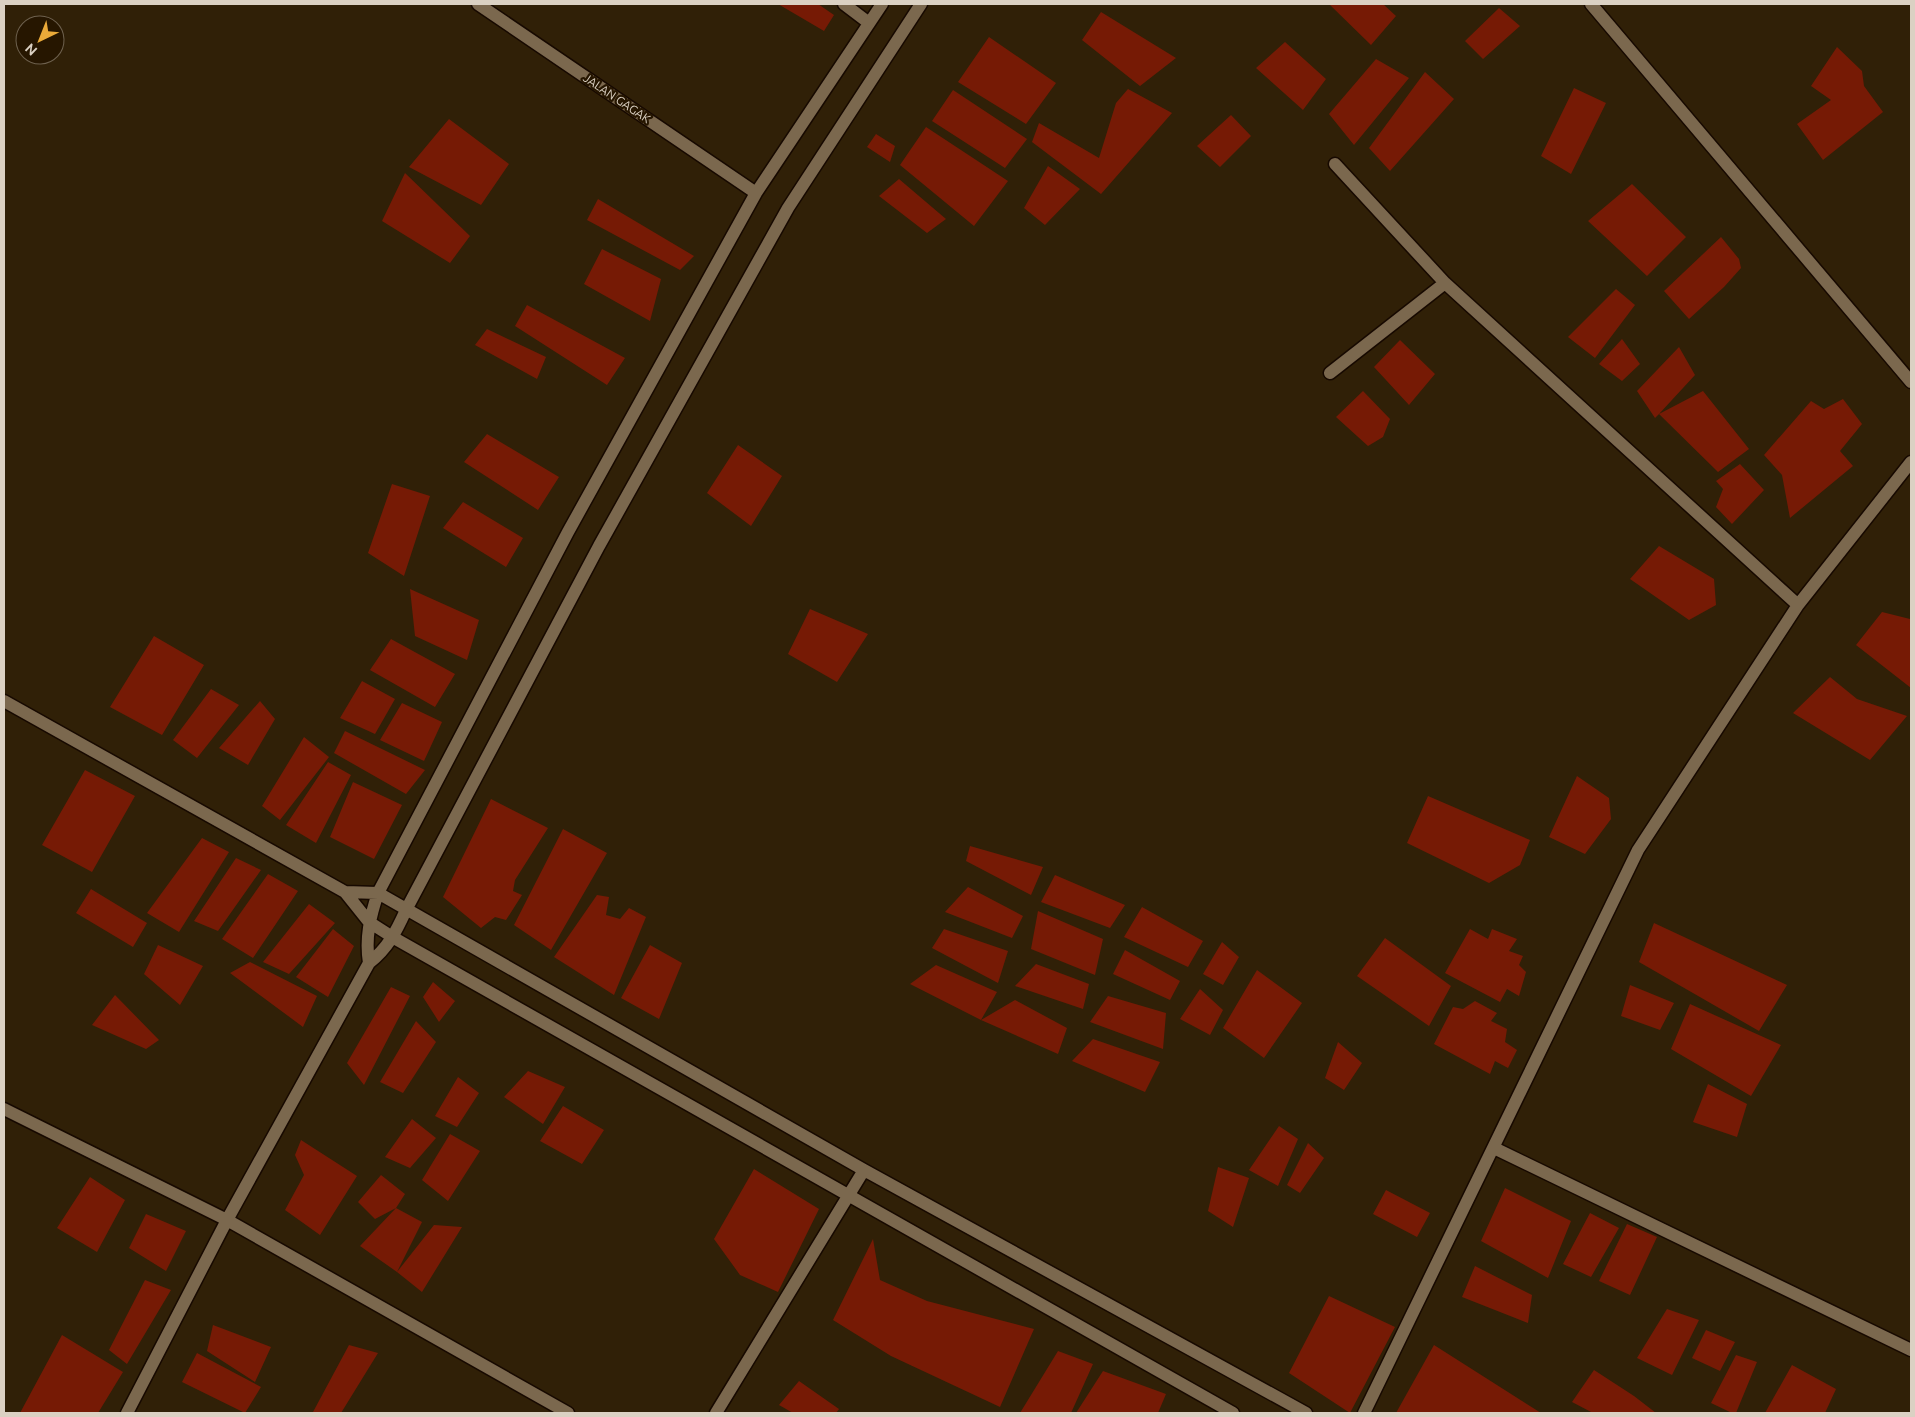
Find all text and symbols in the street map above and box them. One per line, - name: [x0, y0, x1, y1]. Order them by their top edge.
- north arrow: [15, 15, 65, 65]
- text: N: [22, 40, 40, 59]
- street label: JALAN GAGAK: [581, 71, 654, 126]

